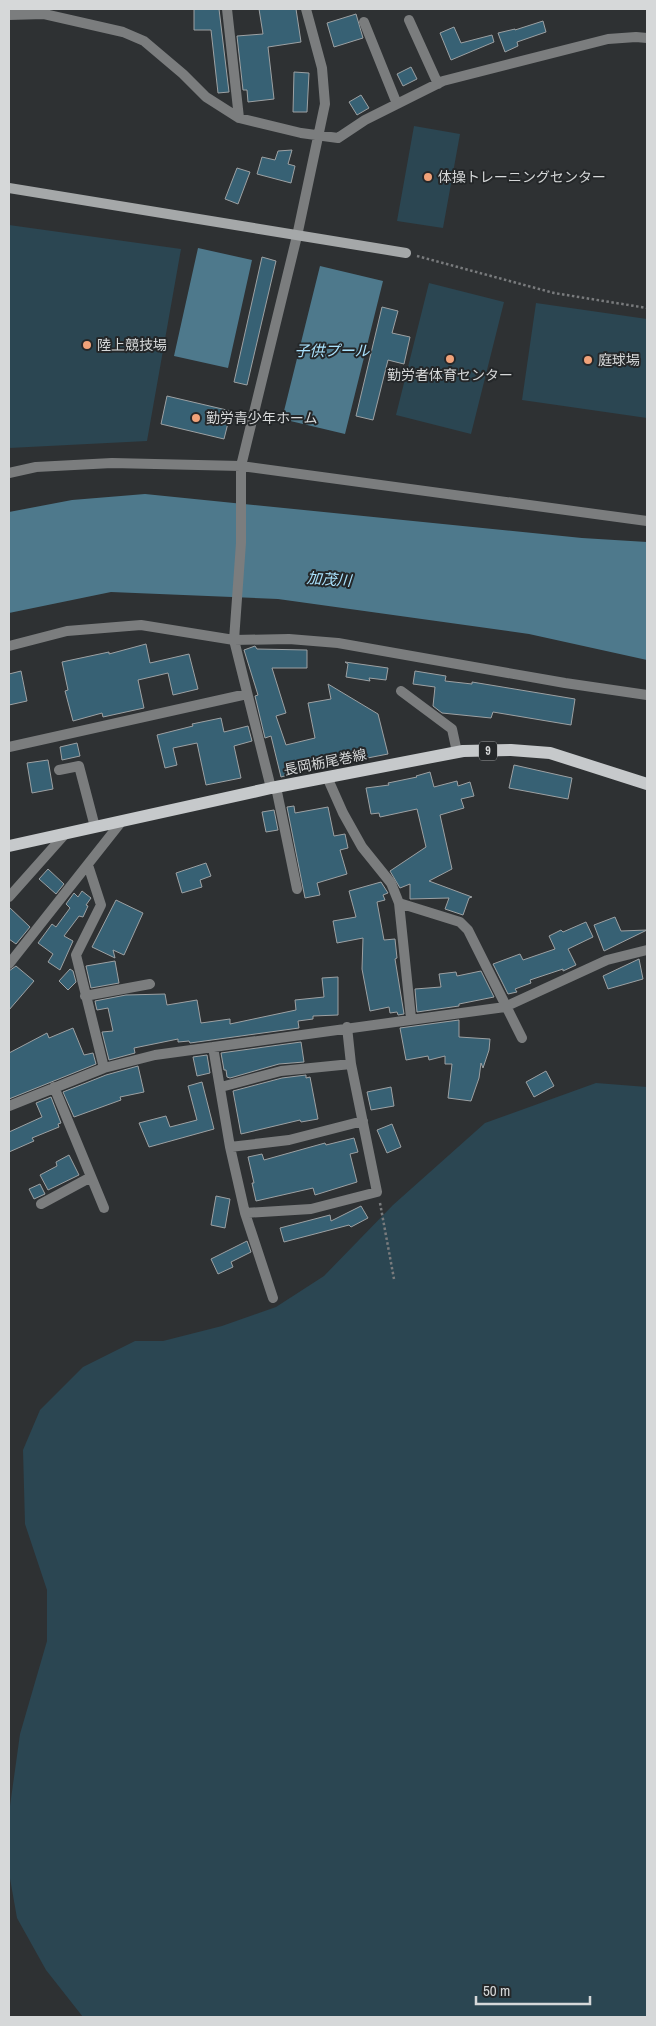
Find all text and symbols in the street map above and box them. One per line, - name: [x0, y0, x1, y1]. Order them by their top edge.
- place label: 体操トレーニングセンター: [438, 168, 606, 186]
- marker: 体操トレーニングセンター: [422, 171, 434, 183]
- place label: 陸上競技場: [97, 336, 167, 354]
- marker: 陸上競技場: [81, 339, 93, 351]
- water label: 子供プール: [294, 340, 370, 361]
- place label: 庭球場: [598, 351, 640, 369]
- marker: 勤労者体育センター: [444, 353, 456, 365]
- marker: 庭球場: [582, 354, 594, 366]
- place label: 勤労者体育センター: [387, 366, 513, 384]
- place label: 勤労青少年ホーム: [206, 409, 318, 427]
- marker: 勤労青少年ホーム: [190, 412, 202, 424]
- water label: 加茂川: [306, 567, 354, 591]
- road number: 9: [479, 741, 497, 760]
- street label: 長岡栃尾巻線: [282, 745, 368, 779]
- scale bar: [476, 1974, 590, 2006]
- text: 50 m: [483, 1980, 510, 2001]

